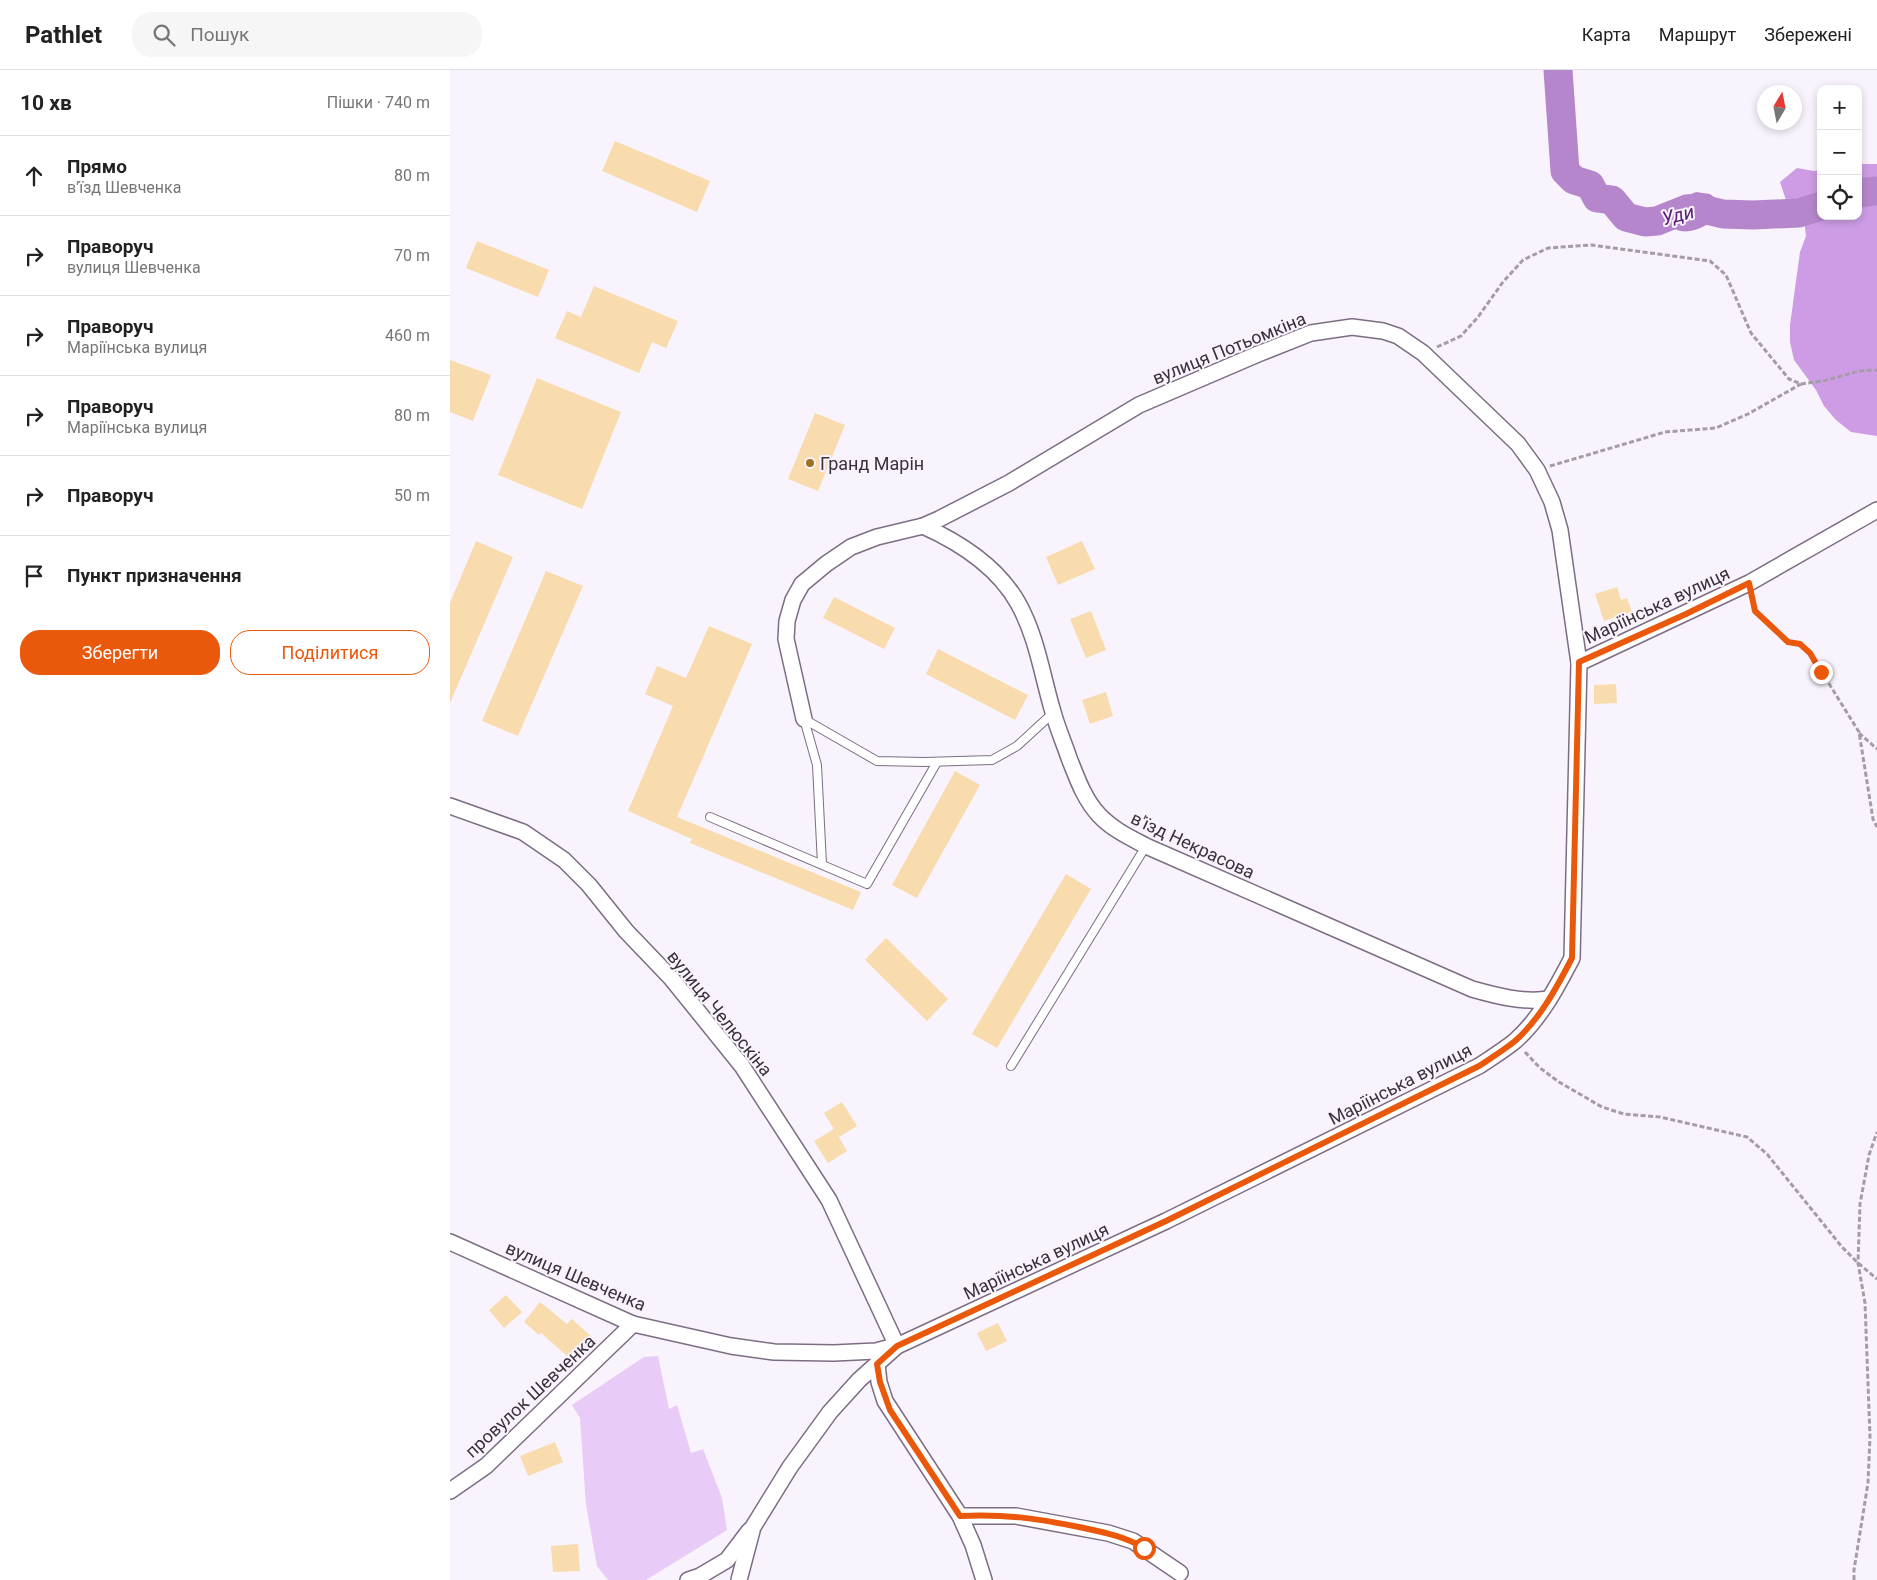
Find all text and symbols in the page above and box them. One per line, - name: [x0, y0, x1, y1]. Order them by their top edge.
- search box: [132, 12, 482, 57]
- text: Pathlet: [25, 21, 102, 49]
- icon: search: [150, 21, 178, 49]
- text: Пошук: [190, 23, 249, 46]
- text: Карта: [1582, 24, 1631, 45]
- text: Маршрут: [1659, 24, 1736, 45]
- text: Збережені: [1764, 24, 1852, 45]
- north arrow: [1757, 85, 1802, 130]
- map controls: [1817, 85, 1862, 220]
- button: +: [1817, 85, 1862, 130]
- text: 10 хв: [20, 91, 72, 115]
- text: Пішки · 740 m: [327, 93, 430, 112]
- button: −: [1817, 130, 1862, 175]
- text: Прямо: [67, 155, 127, 178]
- icon: ahead: [20, 162, 48, 190]
- text: 80 m: [394, 166, 430, 185]
- button: locate: [1817, 175, 1862, 220]
- text: в’їзд Шевченка: [67, 178, 181, 197]
- water label: Уди: [1659, 200, 1697, 230]
- text: Праворуч: [67, 235, 153, 258]
- icon: right: [20, 242, 48, 270]
- text: 70 m: [394, 246, 430, 265]
- text: вулиця Шевченка: [67, 258, 201, 277]
- street label: вулиця Потьомкіна: [1149, 308, 1309, 388]
- text: Праворуч: [67, 315, 153, 338]
- icon: right: [20, 322, 48, 350]
- text: 460 m: [385, 326, 430, 345]
- text: Маріїнська вулиця: [67, 338, 207, 357]
- text: Праворуч: [67, 395, 153, 418]
- icon: right: [20, 402, 48, 430]
- text: 80 m: [394, 406, 430, 425]
- text: Маріїнська вулиця: [67, 418, 207, 437]
- place label: Гранд Марін: [820, 453, 924, 474]
- marker: Гранд Марін: [804, 457, 816, 469]
- icon: right: [20, 482, 48, 510]
- text: Праворуч: [67, 484, 153, 507]
- text: 50 m: [394, 486, 430, 505]
- icon: arrive: [20, 562, 48, 590]
- street label: Маріїнська вулиця: [1581, 562, 1733, 648]
- text: Пункт призначення: [67, 564, 242, 587]
- button: Зберегти: [20, 630, 220, 675]
- button: Поділитися: [230, 630, 430, 675]
- route end: [1810, 661, 1833, 684]
- street label: в'їзд Некрасова: [1128, 807, 1258, 883]
- street label: вулиця Челюскіна: [663, 946, 777, 1080]
- street label: Маріїнська вулиця: [1325, 1039, 1475, 1129]
- street label: Маріїнська вулиця: [960, 1218, 1112, 1304]
- street label: вулиця Шевченка: [503, 1237, 649, 1315]
- street label: провулок Шевченка: [461, 1330, 599, 1462]
- route start: [1133, 1537, 1156, 1560]

